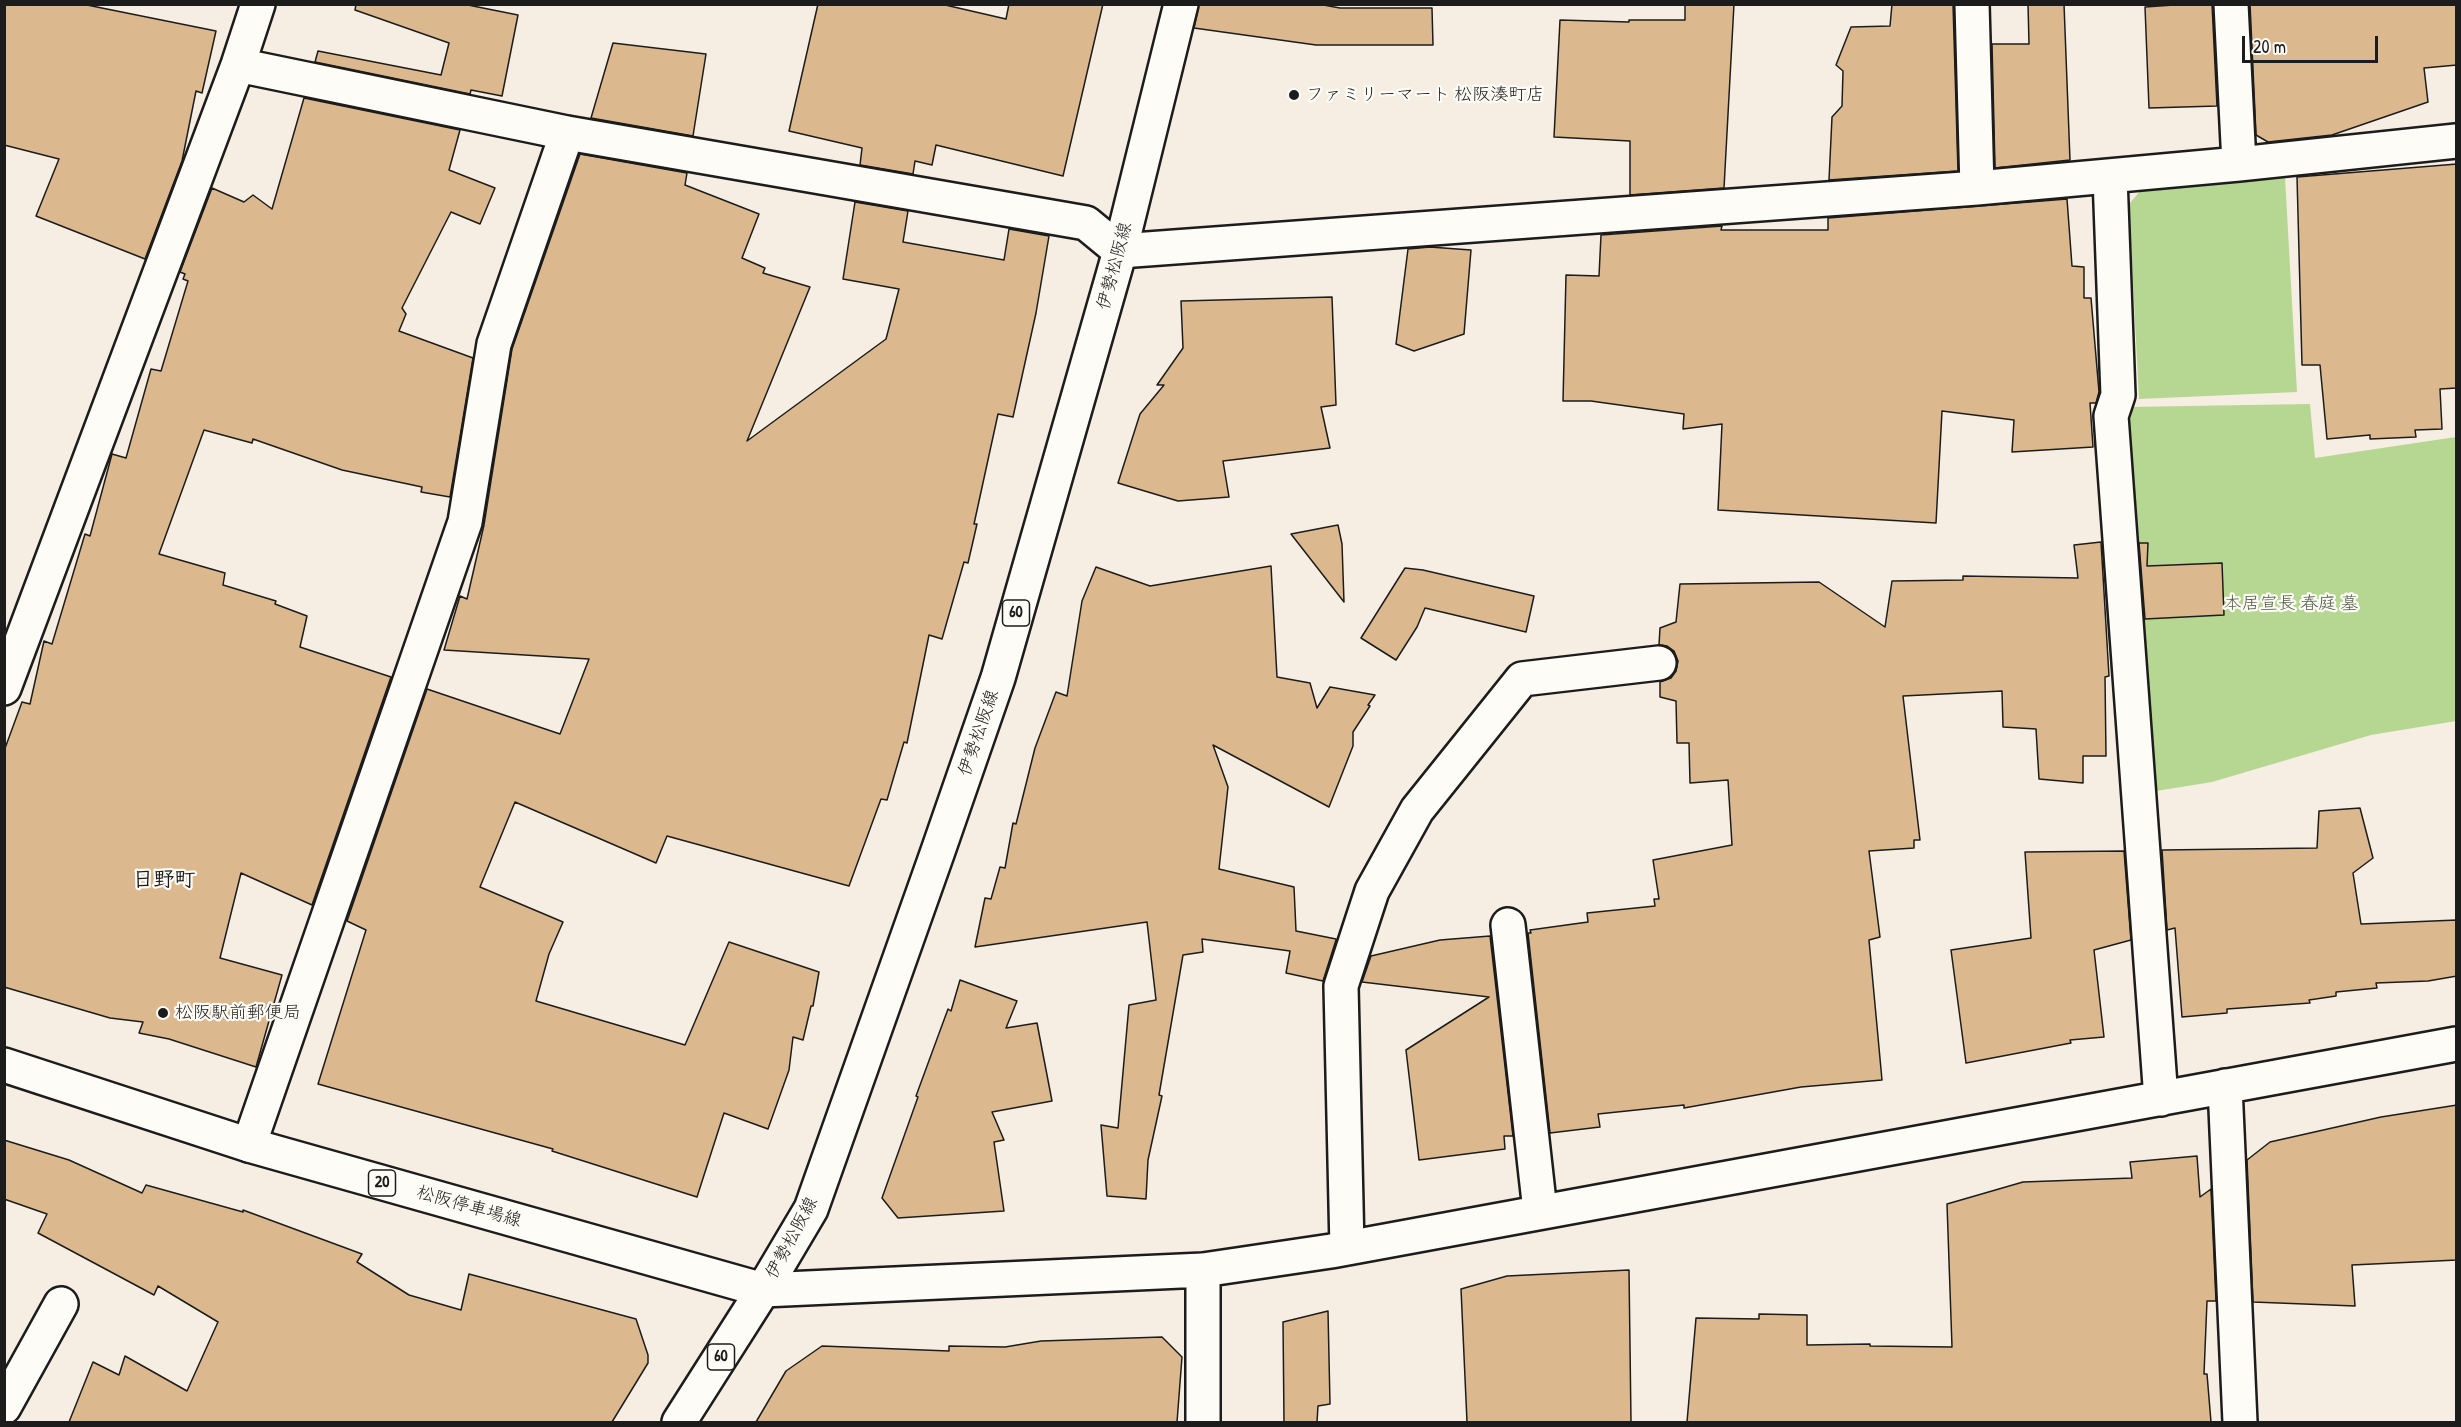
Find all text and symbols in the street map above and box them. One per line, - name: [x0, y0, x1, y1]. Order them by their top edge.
- scale bar: [2245, 24, 2382, 62]
- text: 20 m: [2253, 34, 2286, 59]
- place label: ファミリーマート 松阪湊町店: [1306, 84, 1544, 106]
- marker: ファミリーマート 松阪湊町店: [1287, 88, 1301, 102]
- street label: 伊勢松阪線: [1093, 220, 1137, 312]
- park label: 本居宣長 春庭 墓: [2224, 593, 2358, 615]
- road number: 60: [1002, 600, 1030, 626]
- street label: 伊勢松阪線: [954, 687, 1004, 779]
- district label: 日野町: [133, 867, 195, 893]
- place label: 松阪駅前郵便局: [175, 1002, 301, 1024]
- marker: 松阪駅前郵便局: [156, 1006, 170, 1020]
- road number: 20: [368, 1170, 395, 1196]
- street label: 松阪停車場線: [414, 1182, 524, 1232]
- street label: 伊勢松阪線: [761, 1193, 823, 1283]
- road number: 60: [708, 1344, 734, 1370]

